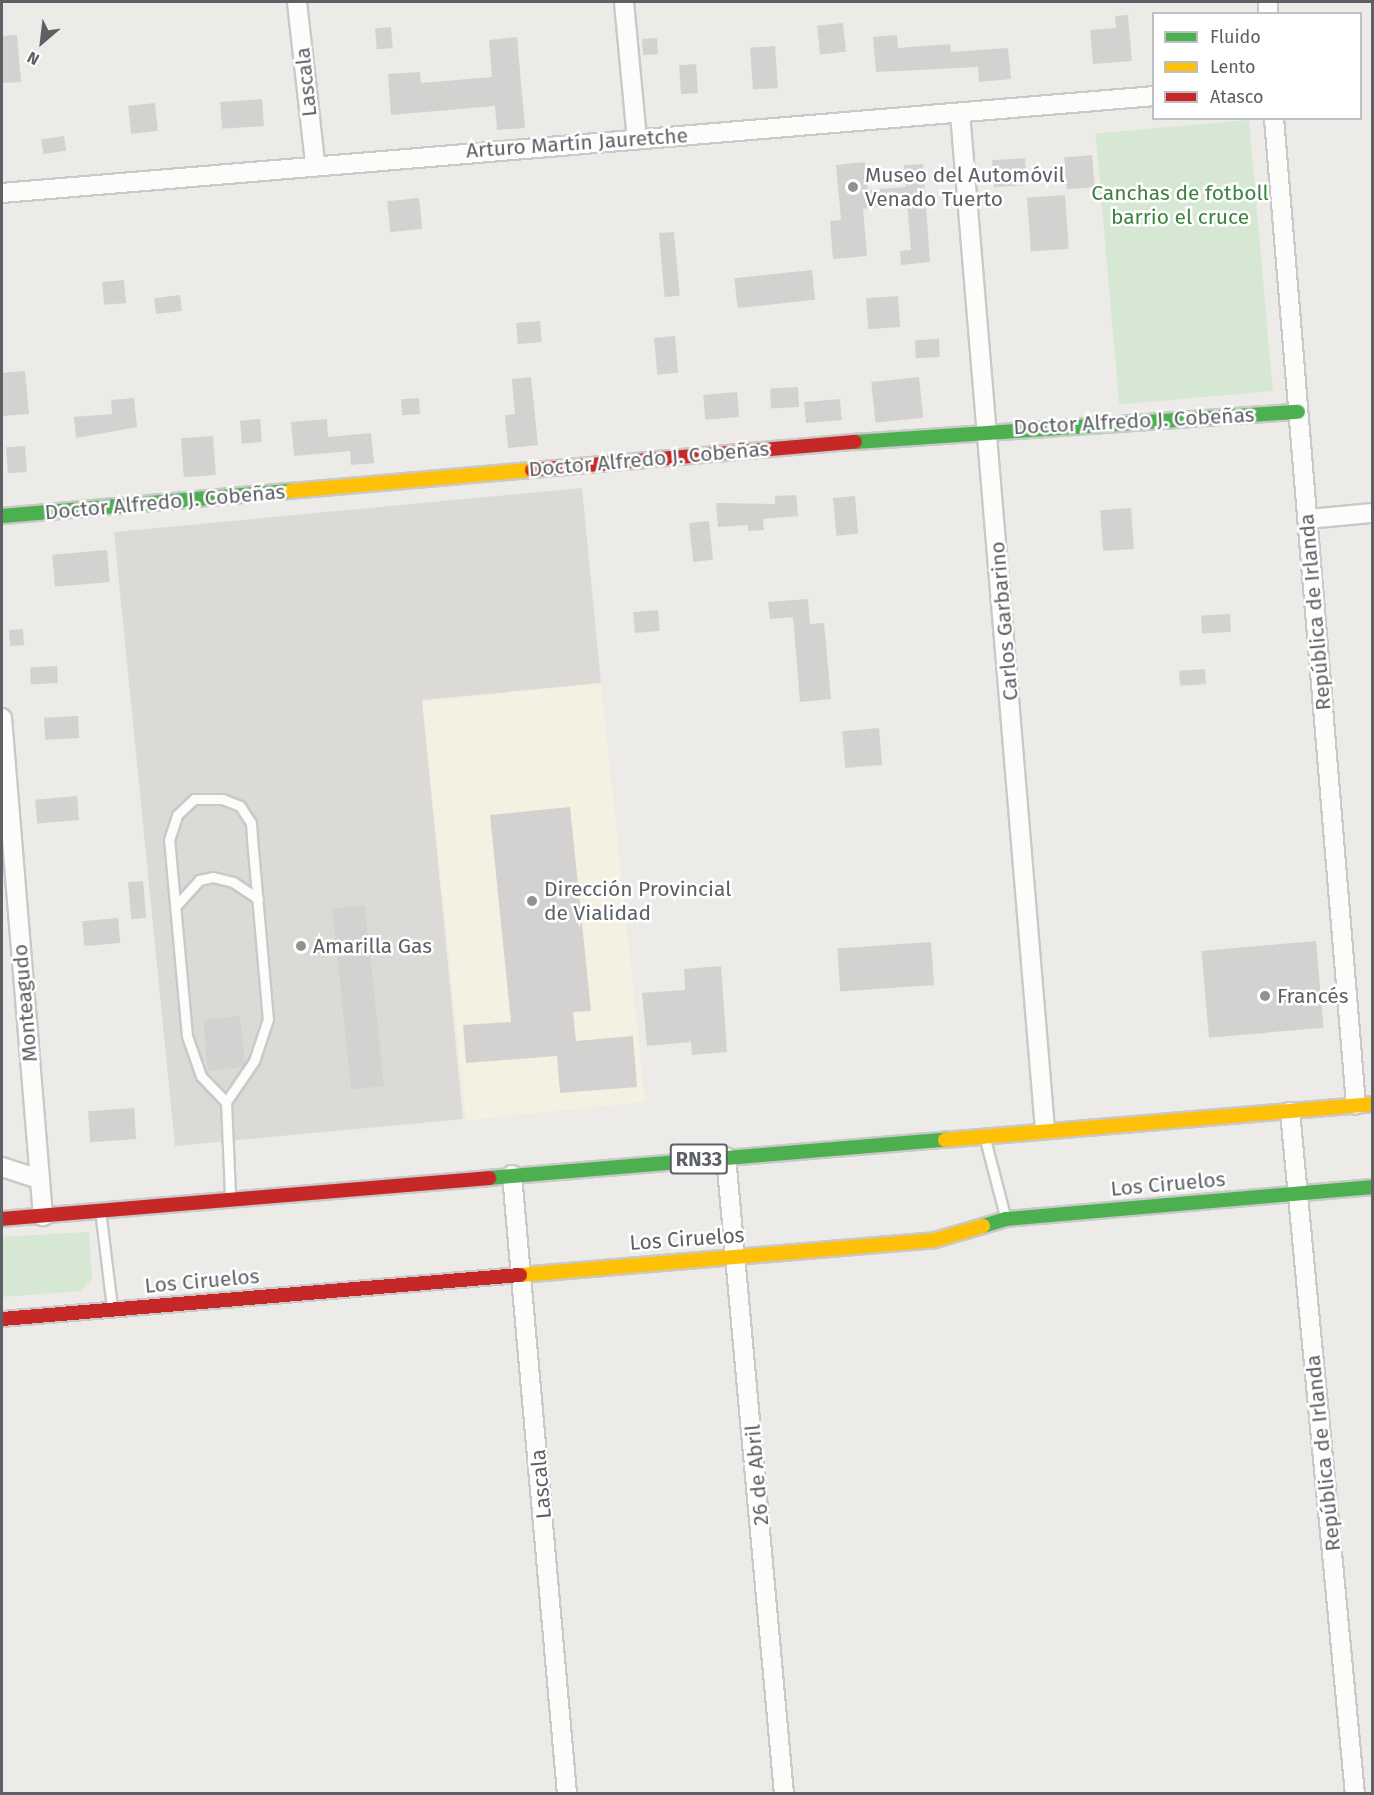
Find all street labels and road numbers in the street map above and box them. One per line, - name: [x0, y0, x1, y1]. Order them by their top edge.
- street label: Lascala: [290, 46, 322, 118]
- street label: Arturo Martín Jauretche: [465, 123, 689, 163]
- street label: Doctor Alfredo J. Cobeñas: [1013, 402, 1255, 440]
- street label: Doctor Alfredo J. Cobeñas: [528, 436, 770, 482]
- street label: Doctor Alfredo J. Cobeñas: [44, 479, 286, 525]
- street label: República de Irlanda: [1294, 513, 1336, 711]
- street label: Carlos Garbarino: [984, 540, 1024, 702]
- street label: Monteagudo: [7, 943, 43, 1063]
- road number: RN33: [669, 1142, 729, 1176]
- street label: Los Ciruelos: [1110, 1166, 1226, 1202]
- street label: Los Ciruelos: [629, 1222, 745, 1256]
- street label: Los Ciruelos: [144, 1263, 260, 1299]
- street label: República de Irlanda: [1300, 1353, 1346, 1553]
- street label: 26 de Abril: [740, 1423, 774, 1527]
- street label: Lascala: [525, 1448, 557, 1520]

